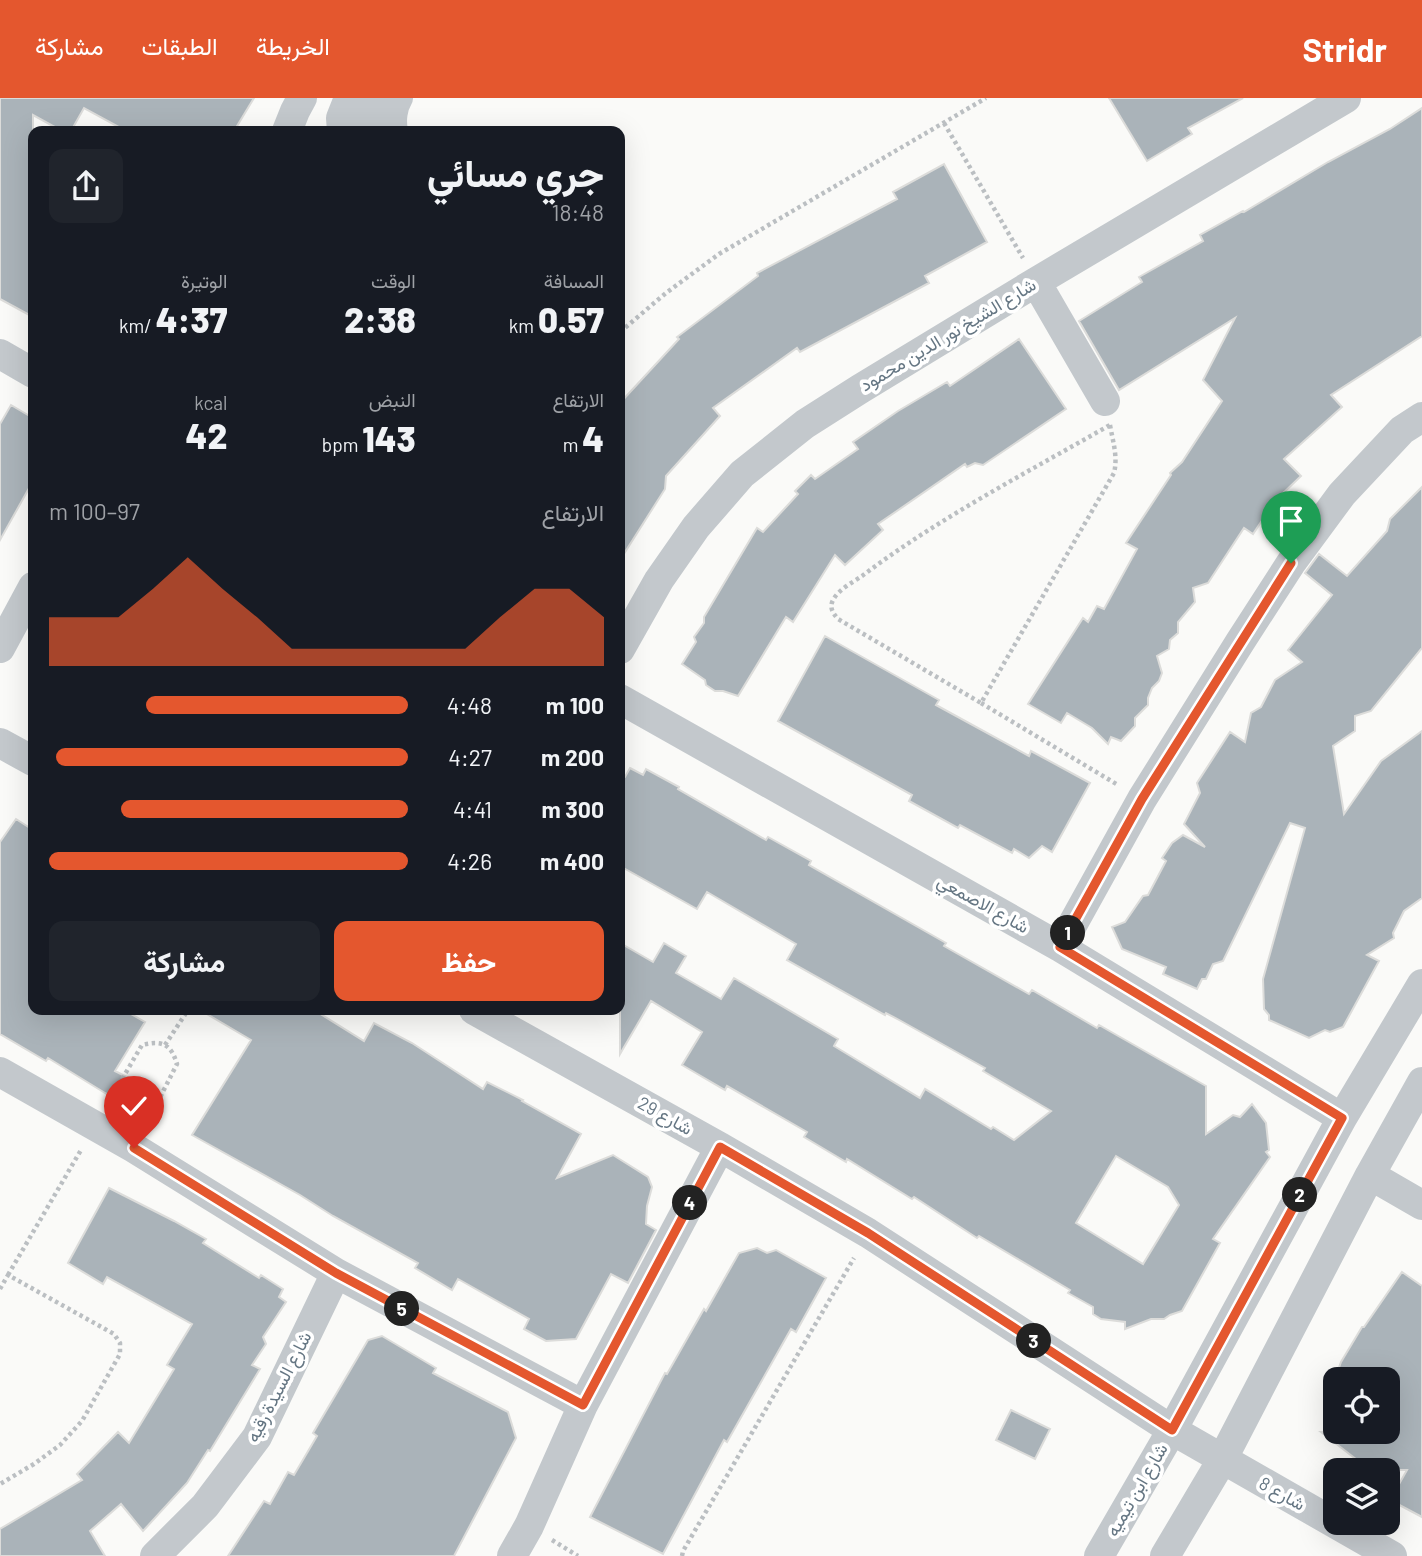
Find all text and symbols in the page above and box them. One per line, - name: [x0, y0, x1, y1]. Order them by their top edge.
- text: Stridr: [1302, 29, 1387, 69]
- text: مشاركة: [35, 31, 103, 60]
- text: الطبقات: [141, 31, 218, 60]
- text: الخريطة: [256, 31, 330, 60]
- button: share: [49, 149, 123, 223]
- text: جري مسائي: [427, 149, 604, 195]
- text: 18:48: [552, 198, 604, 226]
- text: الوتيرة: [181, 269, 227, 292]
- text: الوقت: [371, 269, 416, 292]
- text: المسافة: [544, 269, 604, 292]
- street label: شارع الشيخ نور الدين محمود: [856, 273, 1040, 397]
- text: 4:37: [156, 298, 227, 340]
- text: 2:38: [344, 298, 416, 340]
- text: 0.57: [538, 298, 604, 340]
- text: /km: [119, 314, 156, 337]
- text: km: [509, 314, 538, 337]
- text: النبض: [369, 388, 416, 411]
- text: الارتفاع: [552, 388, 604, 411]
- text: kcal: [194, 391, 227, 414]
- text: 42: [186, 414, 227, 456]
- text: 143: [362, 417, 416, 459]
- text: 4: [582, 417, 604, 459]
- text: bpm: [322, 433, 362, 456]
- text: m: [563, 433, 582, 456]
- pin: [1261, 491, 1321, 563]
- text: 97–100 m: [49, 497, 140, 525]
- text: الارتفاع: [542, 498, 604, 526]
- icon: arrive: [1272, 502, 1310, 540]
- text: 4:48: [447, 691, 492, 719]
- text: 100 m: [546, 691, 604, 719]
- text: 4:27: [448, 743, 492, 771]
- text: 200 m: [541, 743, 604, 771]
- text: 4:41: [453, 795, 492, 823]
- text: 300 m: [542, 795, 604, 823]
- text: 4:26: [447, 847, 492, 875]
- text: 400 m: [540, 847, 604, 875]
- street label: شارع الاصمعي: [931, 869, 1033, 942]
- pin: 1: [1050, 916, 1086, 950]
- button: مشاركة: [49, 921, 320, 1001]
- button: حفظ: [334, 921, 604, 1001]
- text: 1: [1064, 921, 1071, 944]
- pin: [104, 1076, 164, 1148]
- icon: check: [115, 1087, 153, 1125]
- street label: شارع 29: [633, 1091, 697, 1141]
- pin: 2: [1282, 1178, 1318, 1212]
- text: 2: [1294, 1183, 1305, 1206]
- pin: 4: [672, 1186, 708, 1220]
- text: 4: [684, 1191, 695, 1214]
- pin: 5: [384, 1292, 420, 1326]
- text: 5: [396, 1297, 407, 1320]
- pin: 3: [1016, 1324, 1052, 1358]
- street label: شارع السيدة رقيه: [241, 1327, 317, 1447]
- text: 3: [1028, 1329, 1039, 1352]
- map controls: [1323, 1367, 1400, 1535]
- button: locate: [1323, 1367, 1400, 1444]
- street label: شارع ابن تيميه: [1101, 1439, 1173, 1541]
- button: layers: [1323, 1458, 1400, 1535]
- street label: شارع 8: [1255, 1472, 1309, 1516]

